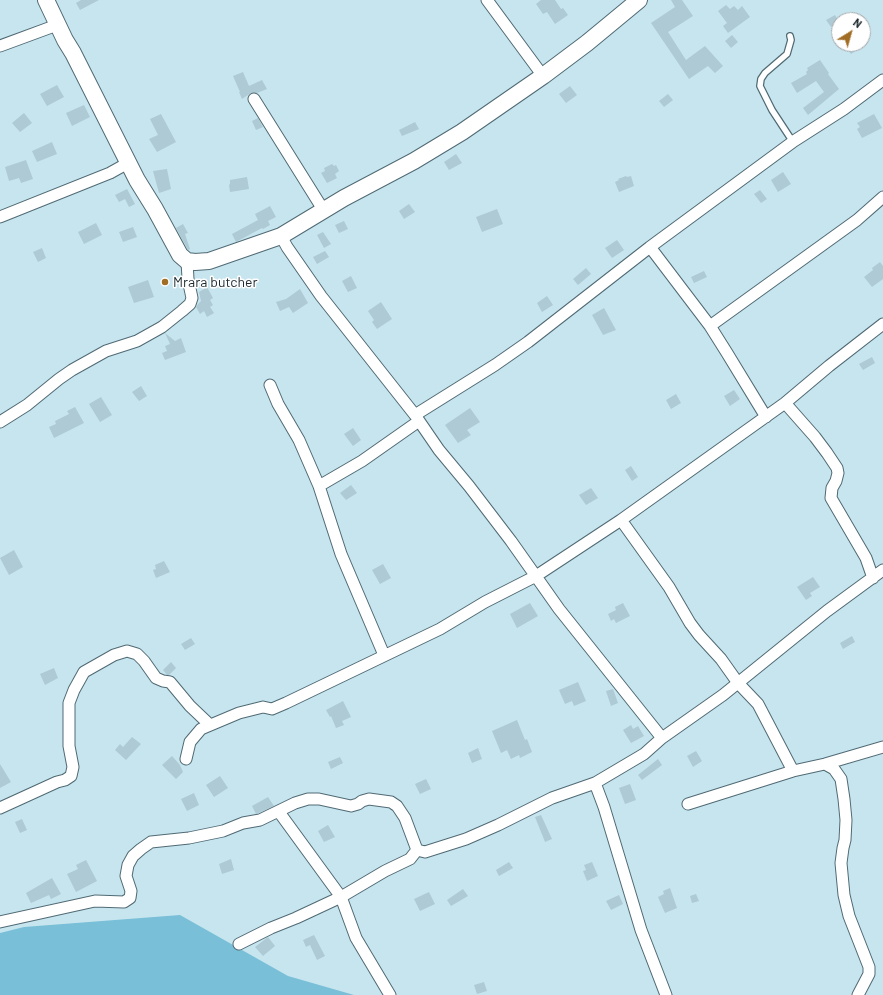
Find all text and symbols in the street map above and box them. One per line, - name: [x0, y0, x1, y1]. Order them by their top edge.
- north arrow: [831, 12, 871, 52]
- text: N: [851, 15, 865, 30]
- place label: Mrara butcher: [173, 274, 258, 290]
- marker: Mrara butcher: [160, 277, 170, 287]

